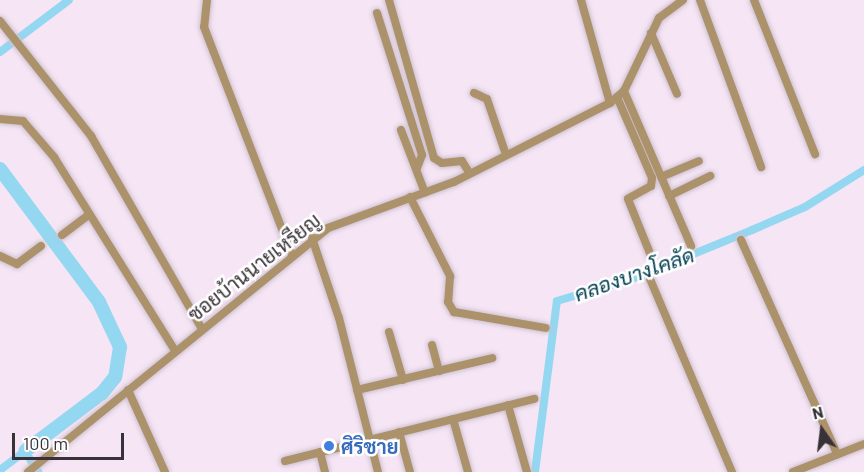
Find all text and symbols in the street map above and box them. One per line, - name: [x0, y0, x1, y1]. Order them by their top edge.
- street label: ซอยบ้านนายเหรียญ: [183, 208, 325, 326]
- water label: คลองบางโคลัด: [571, 242, 697, 306]
- north arrow: [792, 400, 852, 460]
- text: N: [810, 402, 825, 423]
- scale bar: [15, 421, 128, 459]
- text: 100 m: [23, 432, 68, 454]
- place label: ศิริชาย: [341, 434, 398, 458]
- marker: ศิริชาย: [322, 439, 336, 453]

